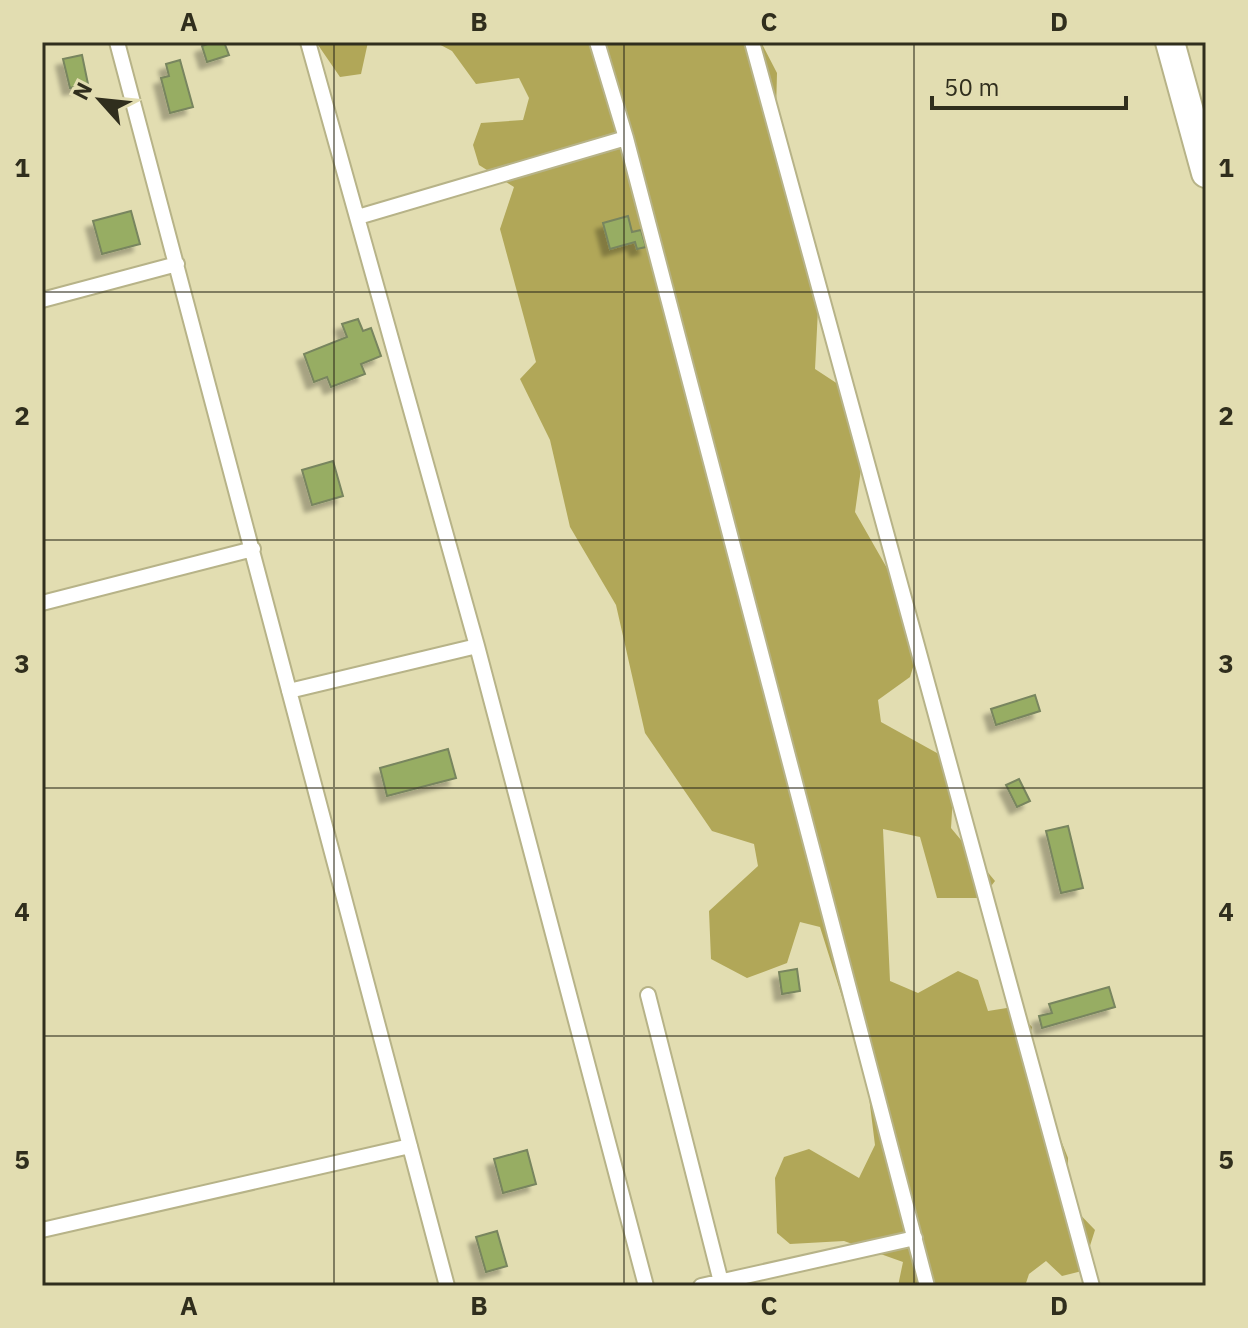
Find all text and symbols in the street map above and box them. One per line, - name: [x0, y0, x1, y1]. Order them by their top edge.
- text: A: [180, 4, 198, 38]
- text: B: [470, 4, 488, 38]
- text: C: [761, 4, 778, 38]
- text: D: [1050, 4, 1068, 38]
- north arrow: [60, 60, 140, 140]
- scale bar: [932, 60, 1126, 110]
- text: 50 m: [944, 71, 999, 103]
- text: N: [65, 77, 98, 104]
- text: 1: [14, 150, 30, 184]
- text: 1: [1218, 150, 1234, 184]
- text: 2: [14, 398, 30, 432]
- text: 2: [1218, 398, 1234, 432]
- text: 3: [14, 646, 30, 680]
- text: 3: [1218, 646, 1234, 680]
- text: 4: [14, 894, 30, 928]
- text: 4: [1218, 894, 1234, 928]
- text: 5: [14, 1142, 30, 1176]
- text: 5: [1218, 1142, 1234, 1176]
- text: A: [180, 1288, 198, 1322]
- text: B: [470, 1288, 488, 1322]
- text: C: [761, 1288, 778, 1322]
- text: D: [1050, 1288, 1068, 1322]

